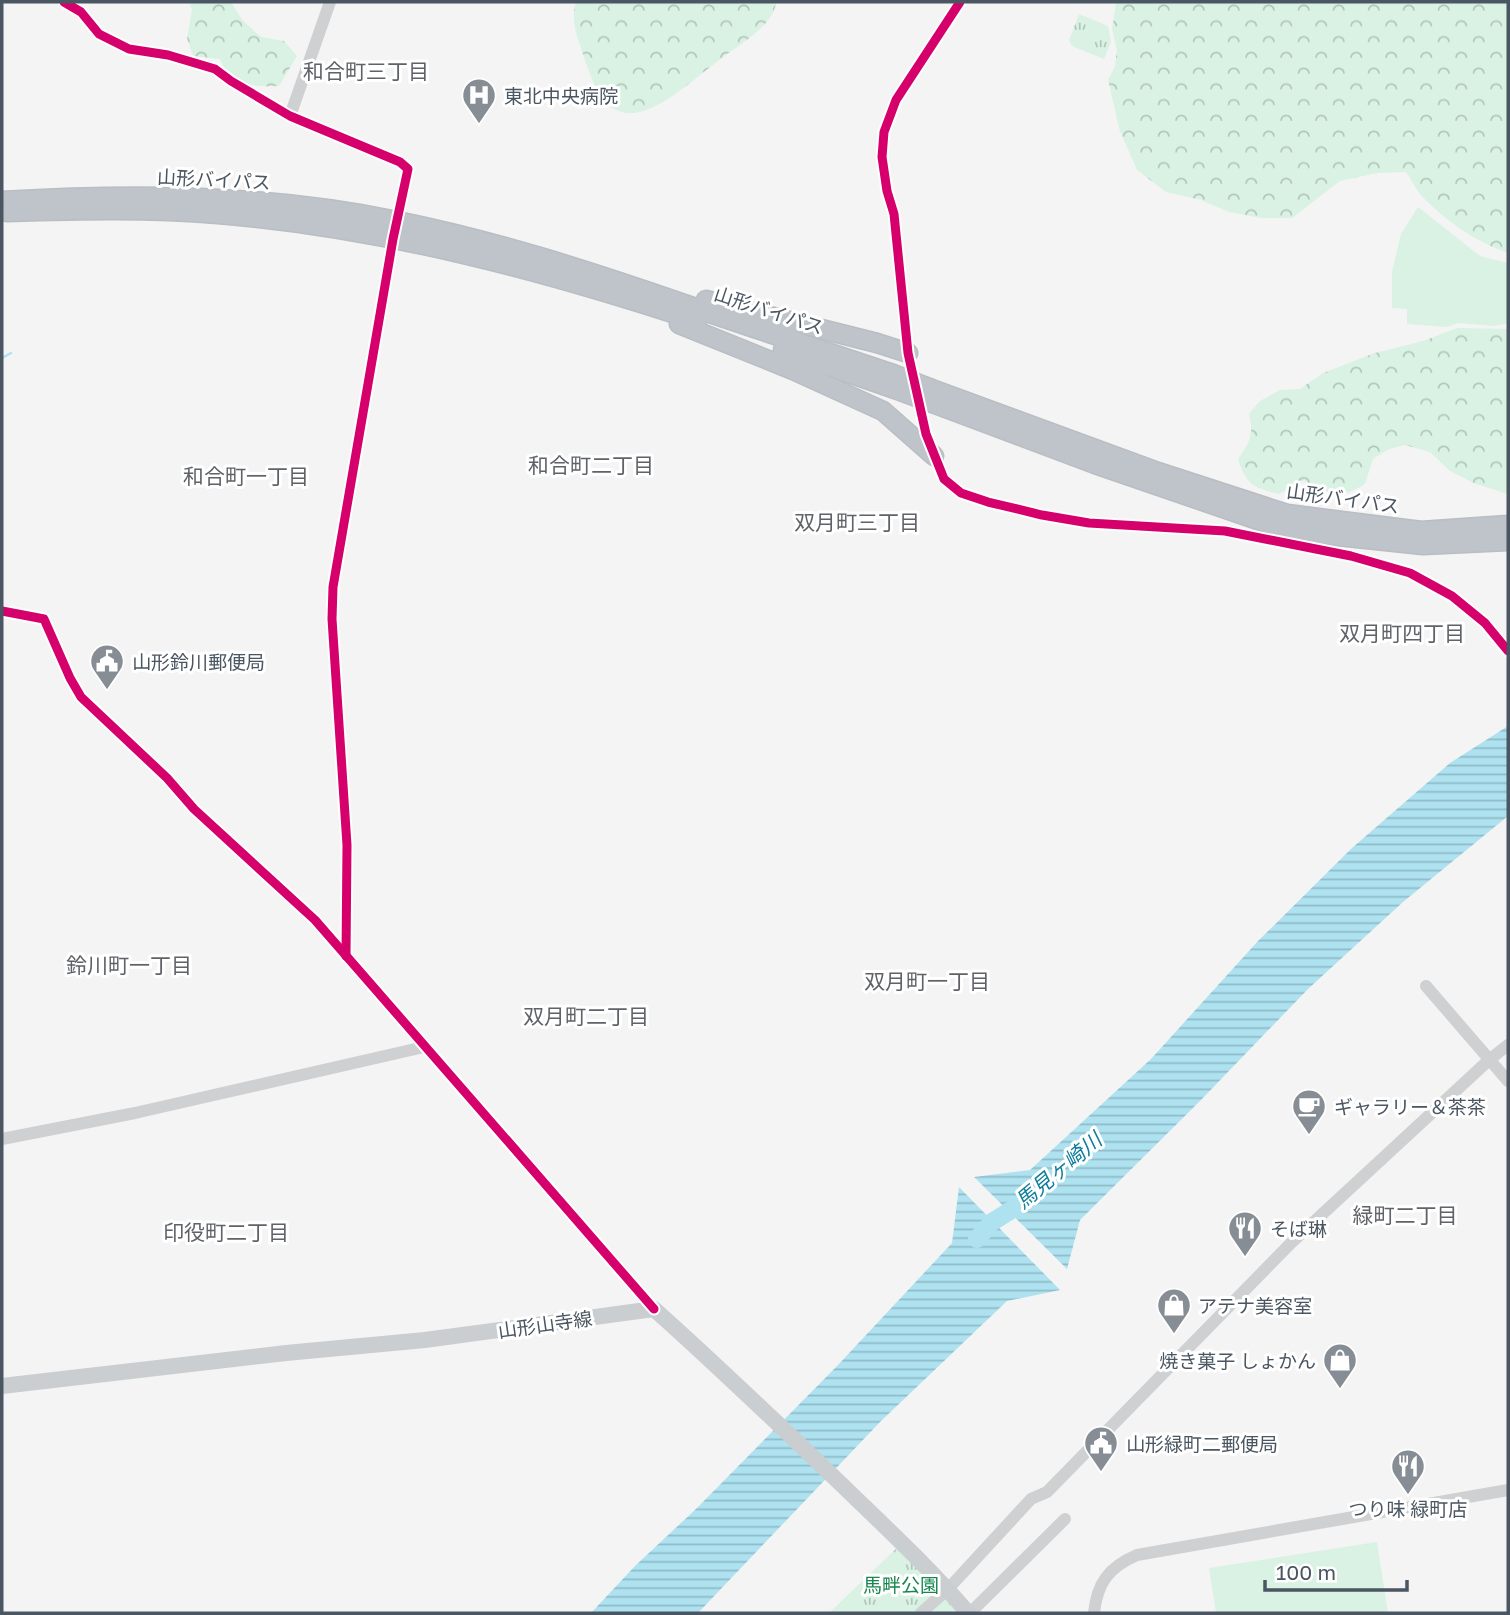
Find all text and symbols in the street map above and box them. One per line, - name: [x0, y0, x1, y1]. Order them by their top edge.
- district label: 和合町三丁目: [303, 58, 429, 84]
- hospital icon: 東北中央病院: [460, 76, 498, 125]
- place label: 東北中央病院: [504, 84, 618, 107]
- street label: 山形バイパス: [157, 165, 271, 193]
- street label: 山形バイパス: [711, 282, 827, 338]
- district label: 和合町二丁目: [528, 452, 654, 478]
- district label: 和合町一丁目: [183, 463, 309, 489]
- street label: 山形バイパス: [1285, 479, 1401, 517]
- district label: 双月町三丁目: [794, 509, 920, 535]
- district label: 双月町四丁目: [1339, 620, 1465, 646]
- public building icon: 山形鈴川郵便局: [88, 642, 126, 691]
- place label: 山形鈴川郵便局: [132, 650, 265, 673]
- district label: 鈴川町一丁目: [66, 952, 192, 978]
- district label: 双月町一丁目: [864, 968, 990, 994]
- district label: 双月町二丁目: [523, 1003, 649, 1029]
- cafe icon: ギャラリー＆茶茶: [1290, 1087, 1328, 1136]
- place label: ギャラリー＆茶茶: [1334, 1095, 1486, 1118]
- water label: 馬見ヶ崎川: [1009, 1125, 1108, 1214]
- district label: 緑町二丁目: [1353, 1202, 1458, 1228]
- restaurant icon: そば琳: [1226, 1209, 1264, 1258]
- place label: そば琳: [1270, 1217, 1327, 1240]
- district label: 印役町二丁目: [163, 1219, 289, 1245]
- shop icon: アテナ美容室: [1155, 1286, 1193, 1335]
- place label: アテナ美容室: [1198, 1294, 1312, 1317]
- street label: 山形山寺線: [496, 1306, 594, 1342]
- shop icon: 焼き菓子 しょかん: [1321, 1341, 1359, 1390]
- place label: 焼き菓子 しょかん: [1159, 1349, 1316, 1372]
- public building icon: 山形緑町二郵便局: [1082, 1424, 1120, 1473]
- place label: 山形緑町二郵便局: [1126, 1432, 1278, 1455]
- restaurant icon: つり味 緑町店: [1389, 1447, 1427, 1496]
- place label: つり味 緑町店: [1349, 1497, 1467, 1520]
- scale bar: [1265, 1548, 1407, 1592]
- text: 100 m: [1276, 1559, 1336, 1585]
- park label: 馬畔公園: [863, 1573, 939, 1596]

